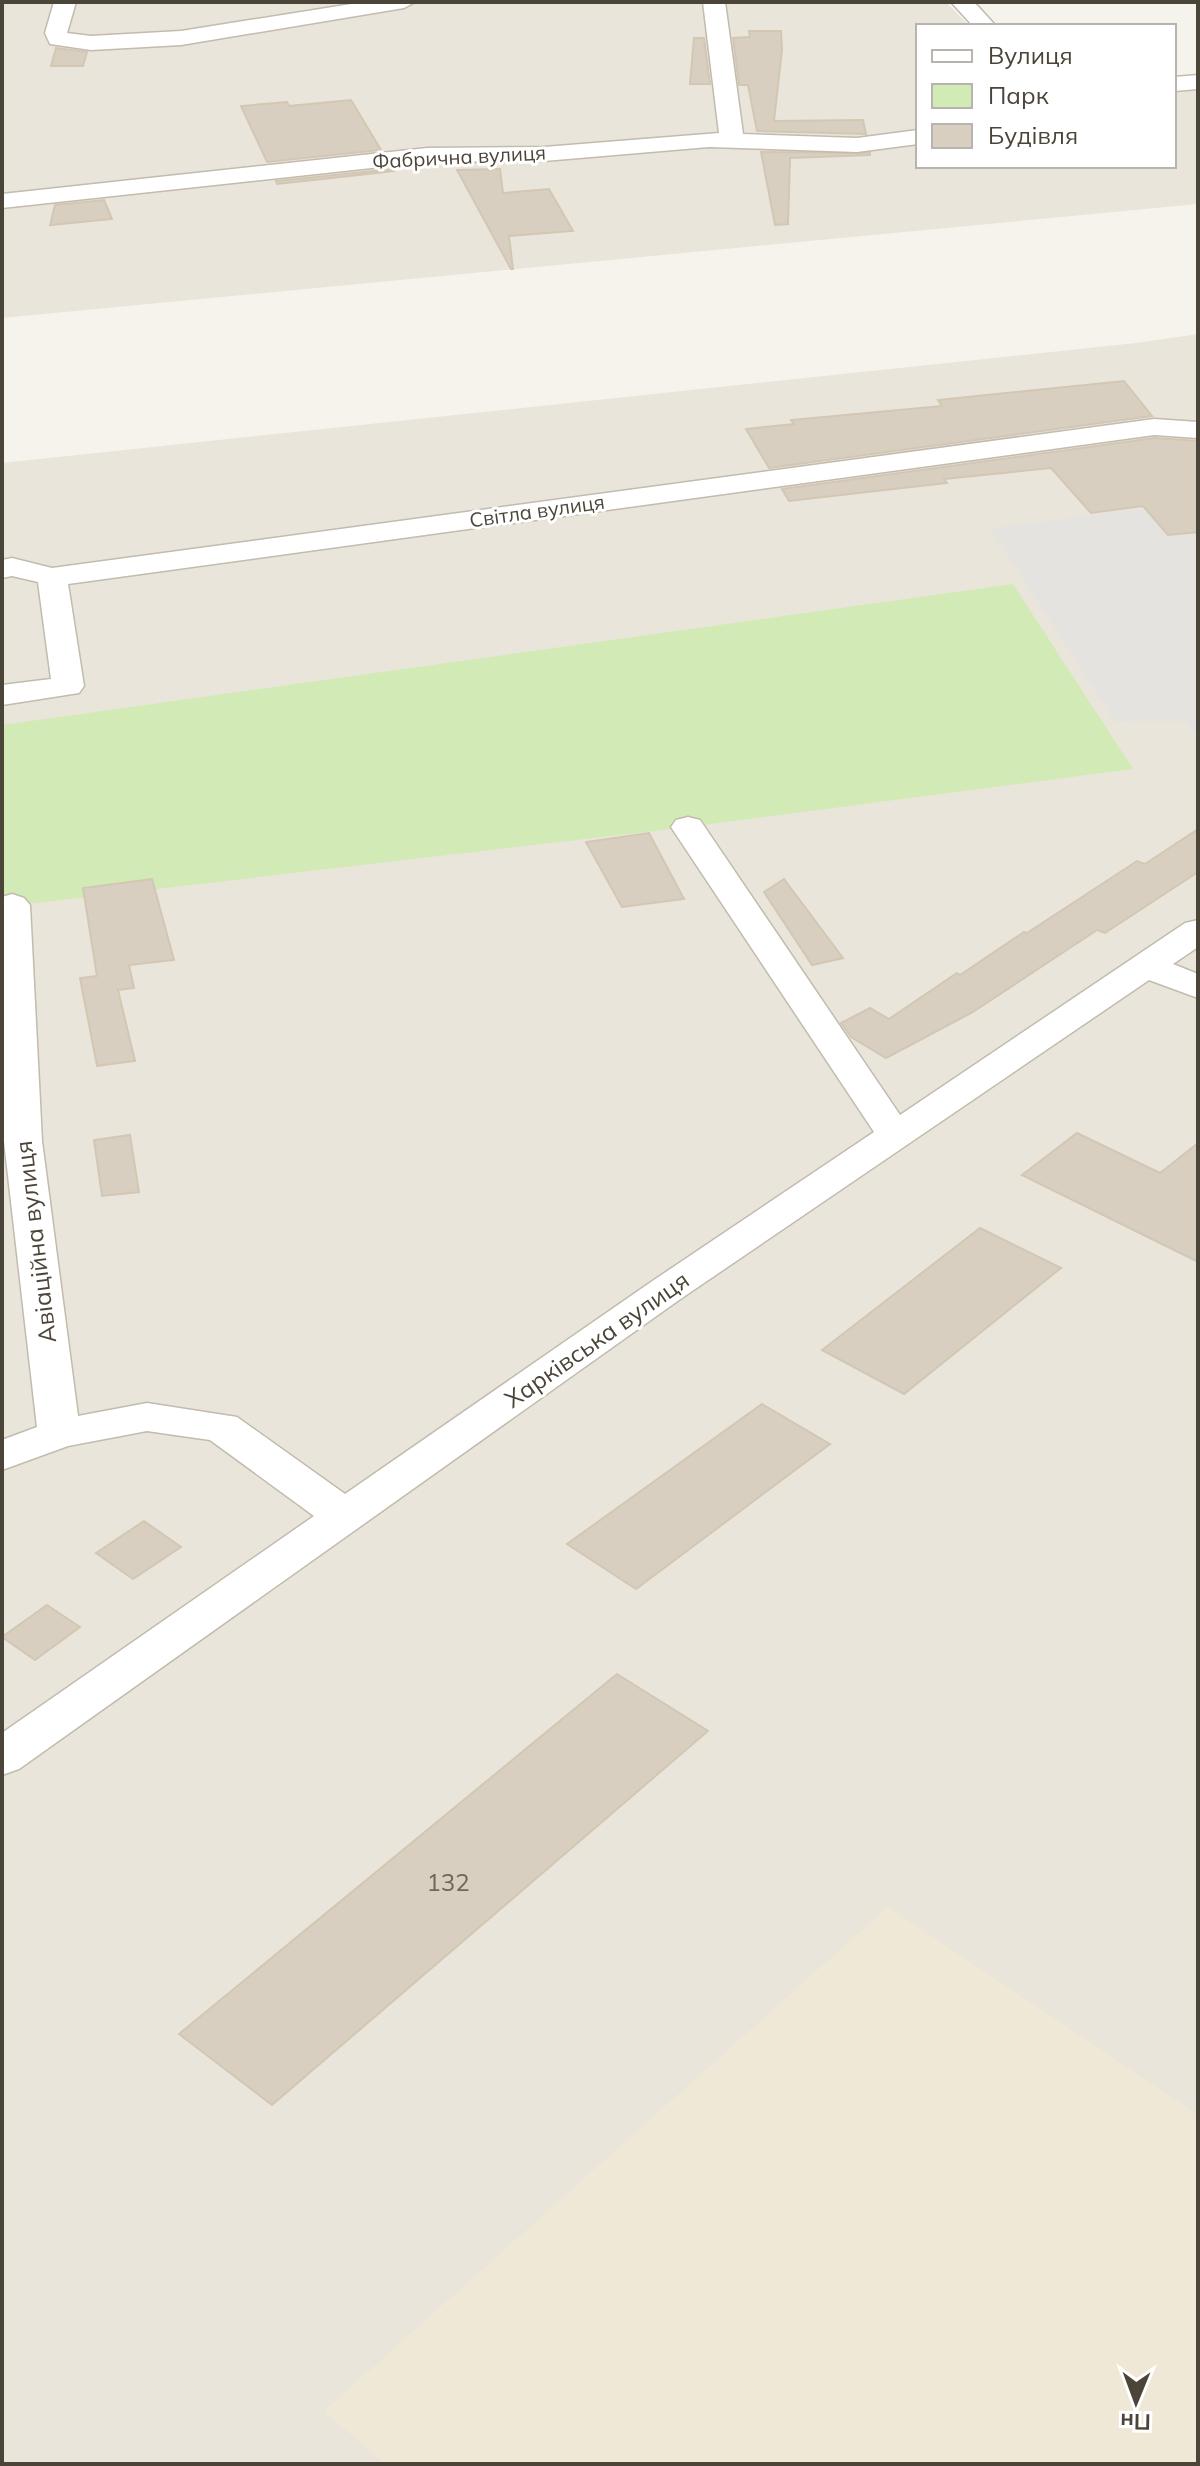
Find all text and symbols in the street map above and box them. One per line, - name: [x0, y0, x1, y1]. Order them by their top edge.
- legend: [916, 24, 1176, 168]
- text: Вулиця: [988, 40, 1073, 70]
- text: Парк: [988, 80, 1049, 110]
- text: Будівля: [988, 120, 1078, 150]
- street label: Фабрична вулиця: [371, 139, 547, 174]
- street label: Світла вулиця: [468, 489, 606, 532]
- street label: Авіаційна вулиця: [8, 1139, 62, 1345]
- street label: Харківська вулиця: [498, 1264, 694, 1414]
- house number: 132: [426, 1867, 470, 1897]
- north arrow: [1096, 2362, 1176, 2442]
- text: Пн: [1120, 2408, 1151, 2436]

